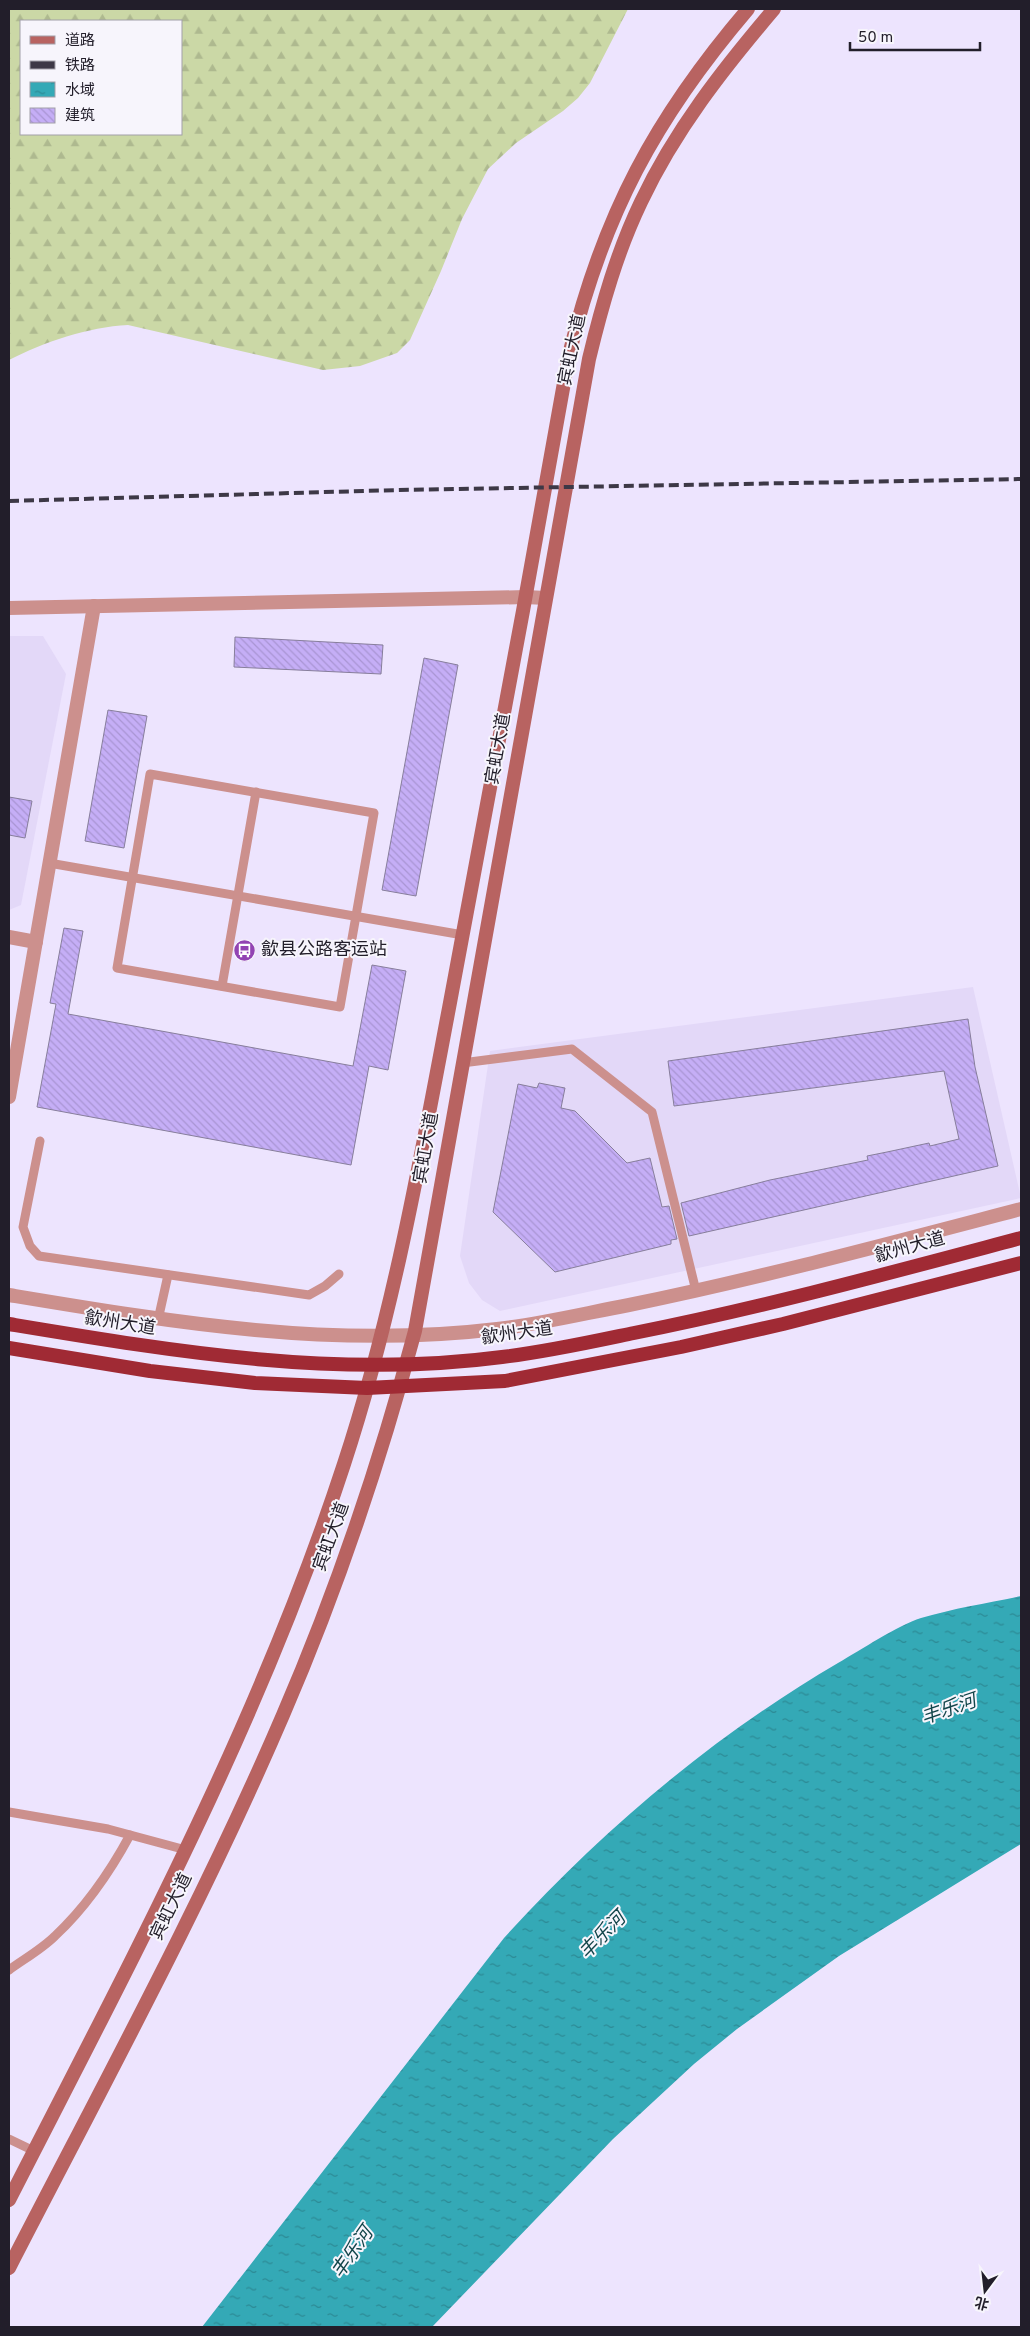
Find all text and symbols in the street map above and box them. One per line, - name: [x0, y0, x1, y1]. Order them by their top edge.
- legend: [20, 20, 182, 135]
- scale bar: [850, 20, 980, 52]
- text: 50 m: [858, 29, 893, 48]
- text: 道路: [65, 32, 95, 51]
- text: 铁路: [65, 57, 95, 76]
- text: 水域: [65, 82, 95, 101]
- text: 建筑: [65, 107, 95, 126]
- street label: 宾虹大道: [554, 312, 592, 388]
- street label: 宾虹大道: [481, 712, 517, 786]
- bus stop icon: 歙县公路客运站: [233, 938, 257, 962]
- place label: 歙县公路客运站: [261, 939, 387, 962]
- street label: 宾虹大道: [409, 1111, 445, 1185]
- street label: 歙州大道: [872, 1228, 948, 1268]
- street label: 歙州大道: [83, 1307, 157, 1341]
- street label: 歙州大道: [480, 1318, 554, 1350]
- street label: 宾虹大道: [309, 1499, 355, 1575]
- water label: 丰乐河: [918, 1688, 984, 1731]
- street label: 宾虹大道: [146, 1870, 198, 1944]
- water label: 丰乐河: [575, 1904, 634, 1965]
- water label: 丰乐河: [327, 2220, 381, 2283]
- north arrow: [960, 2266, 1010, 2316]
- text: 北: [973, 2292, 991, 2312]

